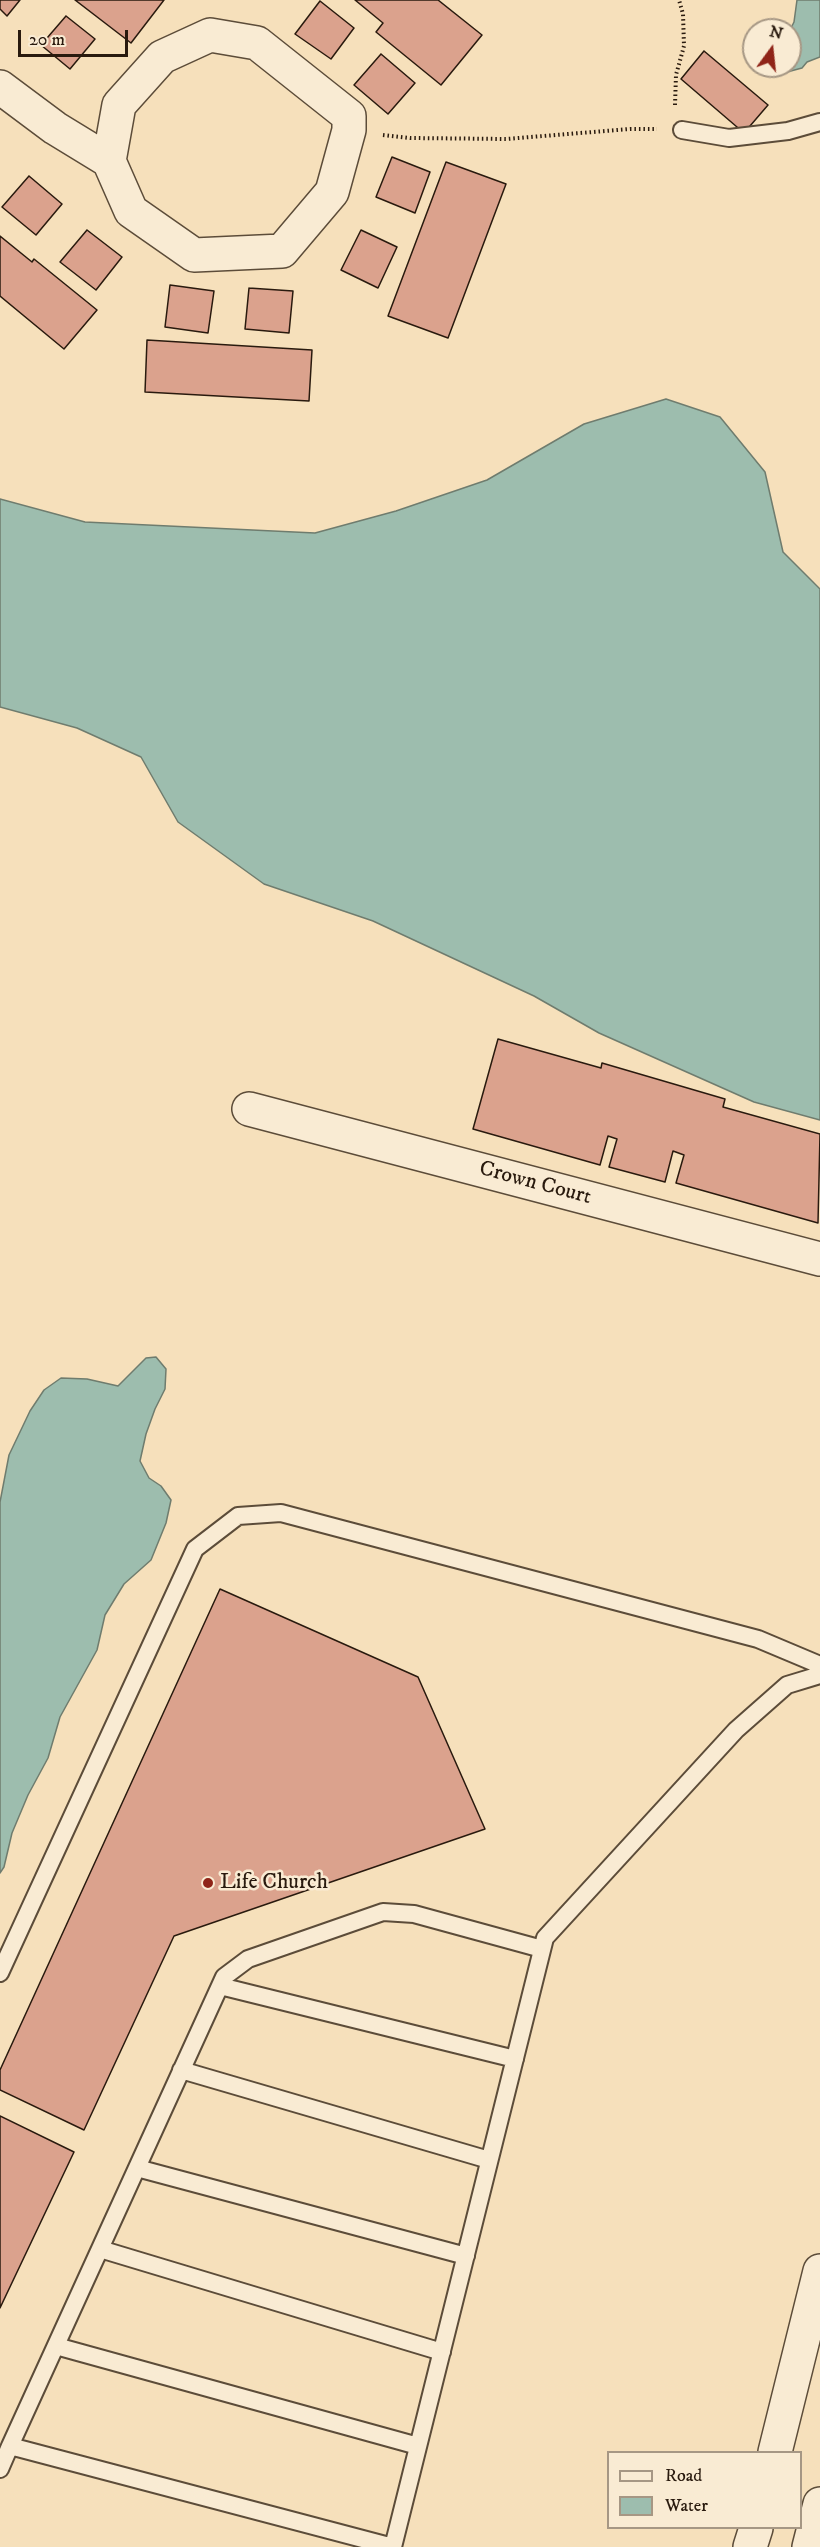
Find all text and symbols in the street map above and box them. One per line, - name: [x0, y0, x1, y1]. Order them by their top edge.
- scale bar: [21, 18, 130, 56]
- north arrow: [742, 18, 802, 78]
- text: N: [767, 21, 785, 44]
- text: 20 m: [29, 29, 65, 51]
- street label: Crown Court: [476, 1156, 594, 1212]
- place label: Life Church: [220, 1870, 328, 1896]
- marker: Life Church: [201, 1876, 215, 1890]
- legend: [607, 2451, 802, 2529]
- text: Road: [665, 2465, 702, 2487]
- text: Water: [665, 2495, 708, 2517]

